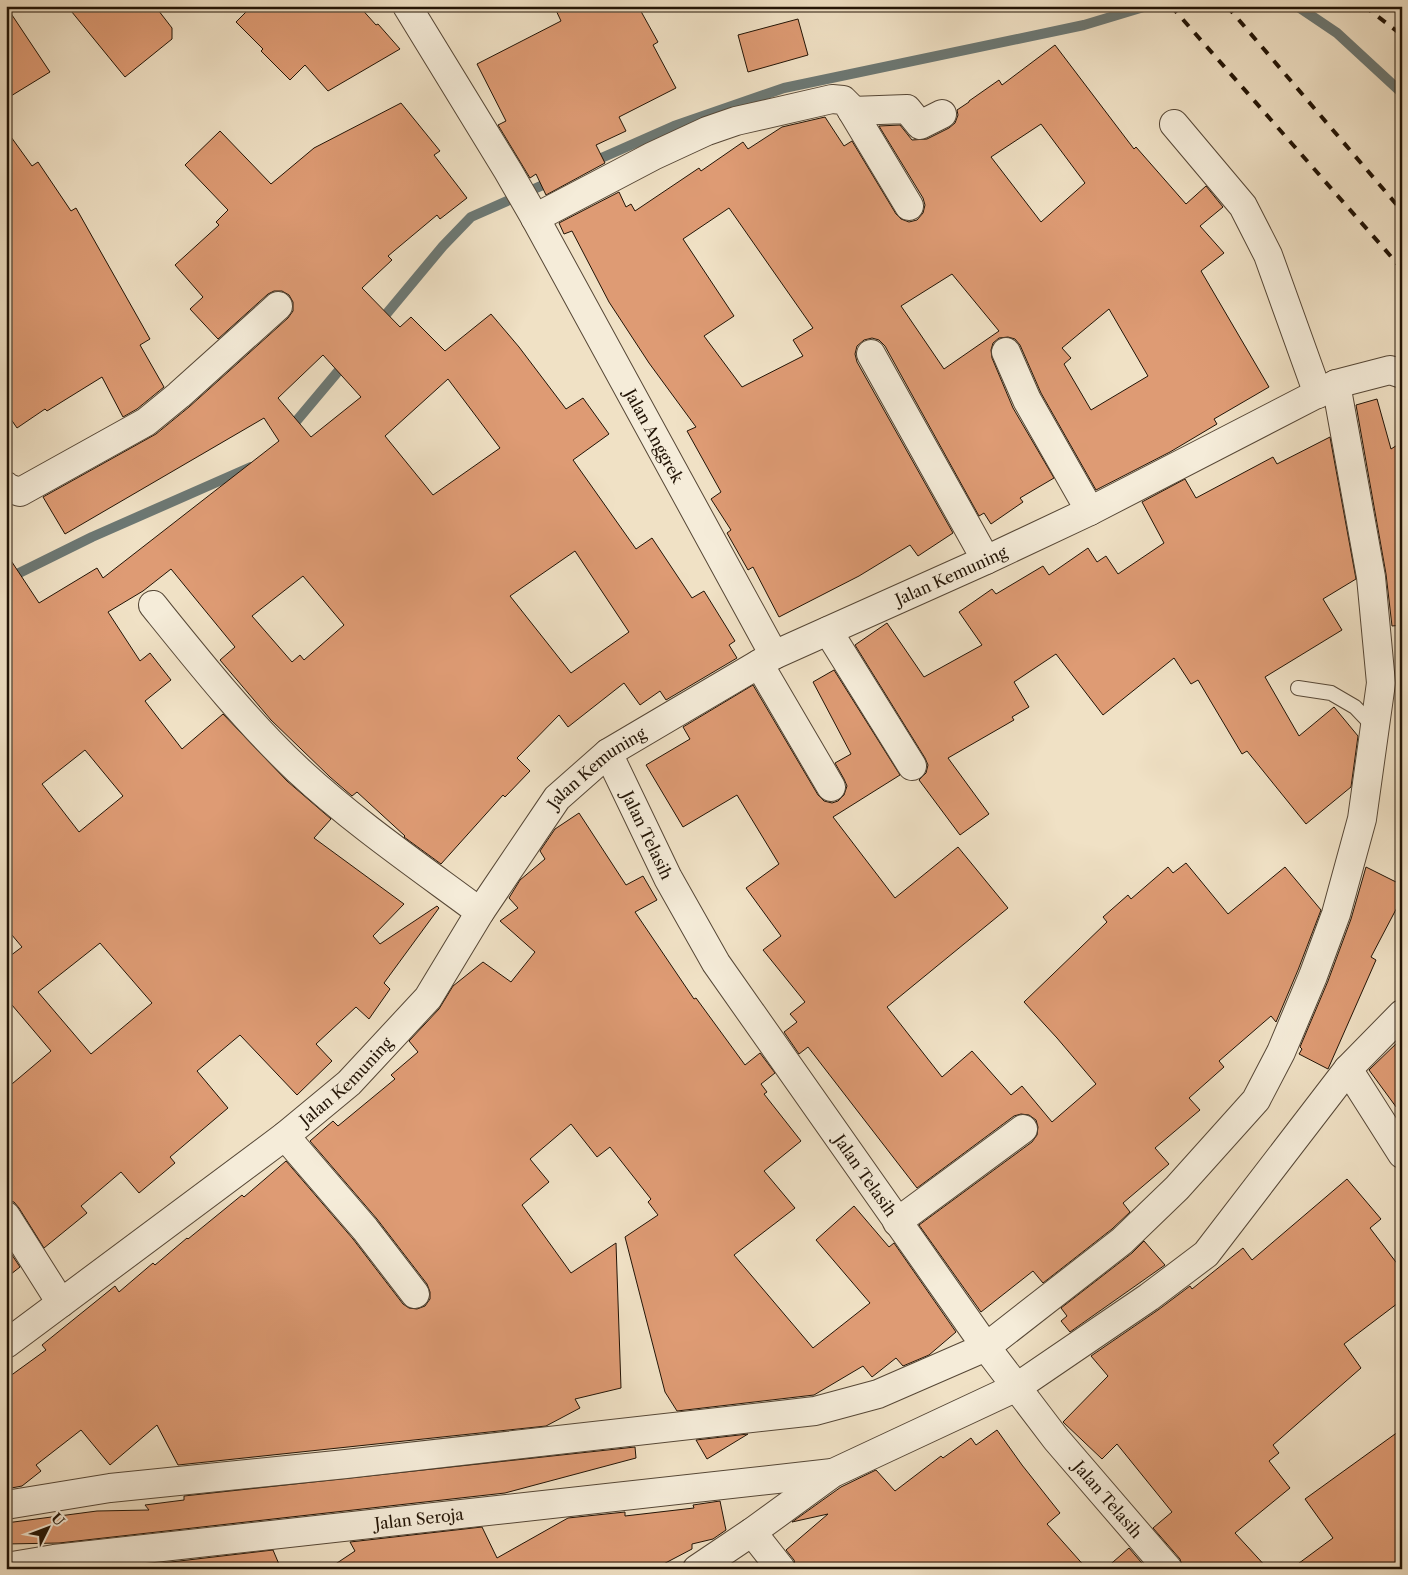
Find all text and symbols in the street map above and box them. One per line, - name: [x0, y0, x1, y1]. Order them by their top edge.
- street label: Jalan Anggrek: [619, 383, 688, 487]
- street label: Jalan Kemuning: [889, 541, 1011, 611]
- street label: Jalan Kemuning: [541, 723, 650, 815]
- street label: Jalan Telasih: [616, 785, 677, 882]
- street label: Jalan Kemuning: [293, 1032, 397, 1132]
- street label: Jalan Telasih: [828, 1128, 901, 1220]
- street label: Jalan Telasih: [1067, 1454, 1147, 1542]
- north arrow: [22, 1502, 72, 1552]
- street label: Jalan Seroja: [371, 1504, 465, 1534]
- text: U: [47, 1509, 69, 1530]

